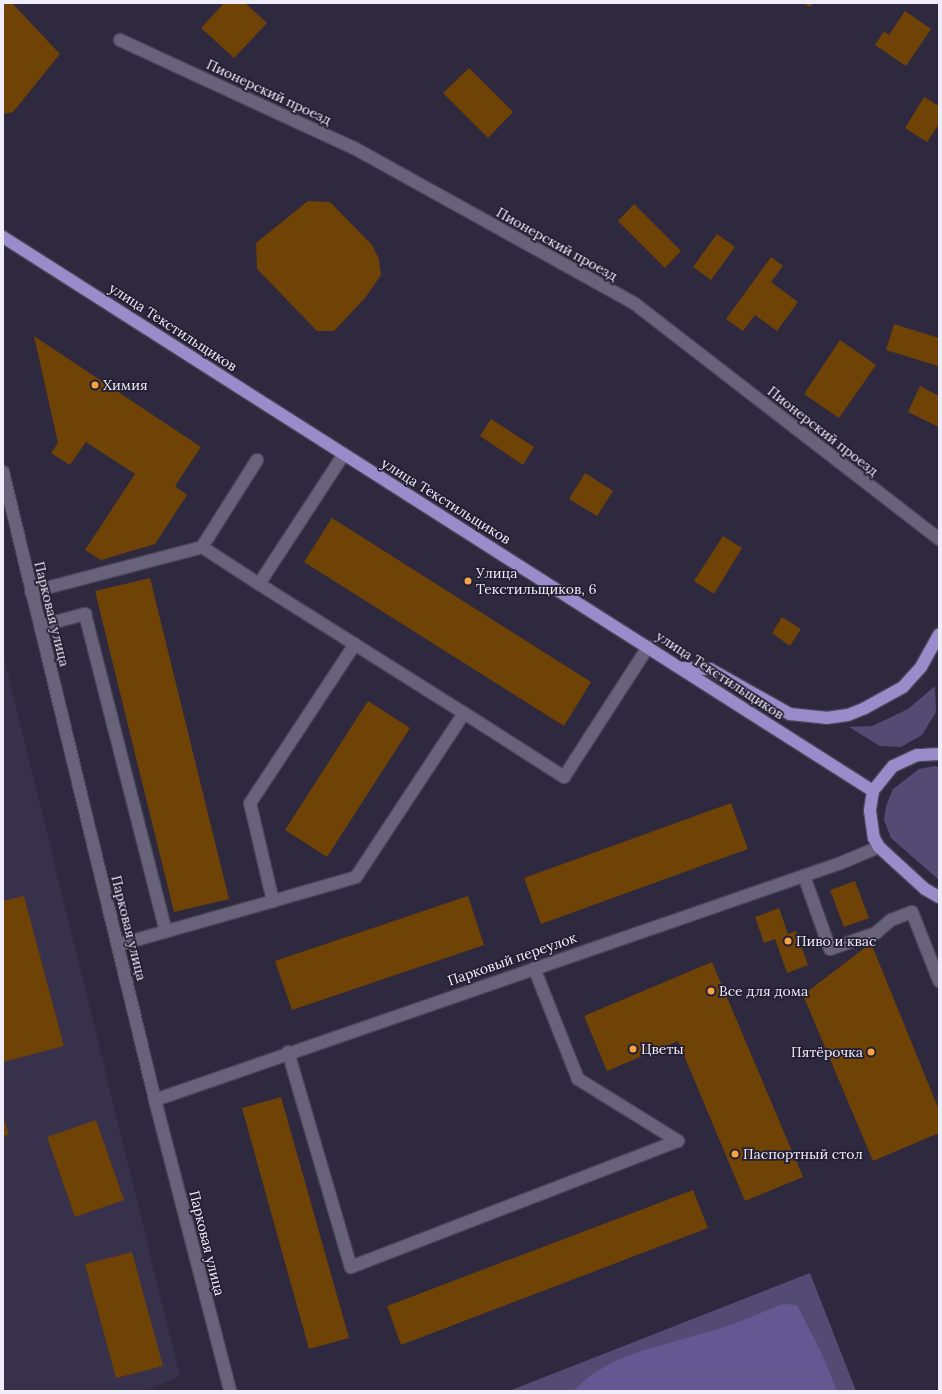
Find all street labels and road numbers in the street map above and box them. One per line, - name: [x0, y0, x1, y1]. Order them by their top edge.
- street label: Пионерский проезд: [204, 56, 334, 128]
- street label: Пионерский проезд: [494, 204, 620, 284]
- street label: улица Текстильщиков: [106, 279, 240, 375]
- street label: Пионерский проезд: [764, 383, 882, 479]
- street label: улица Текстильщиков: [378, 454, 514, 548]
- street label: Парковая улица: [31, 560, 73, 668]
- street label: улица Текстильщиков: [653, 627, 787, 723]
- street label: Парковая улица: [108, 874, 150, 982]
- street label: Парковый переулок: [445, 929, 579, 989]
- street label: Парковая улица: [186, 1189, 228, 1297]

